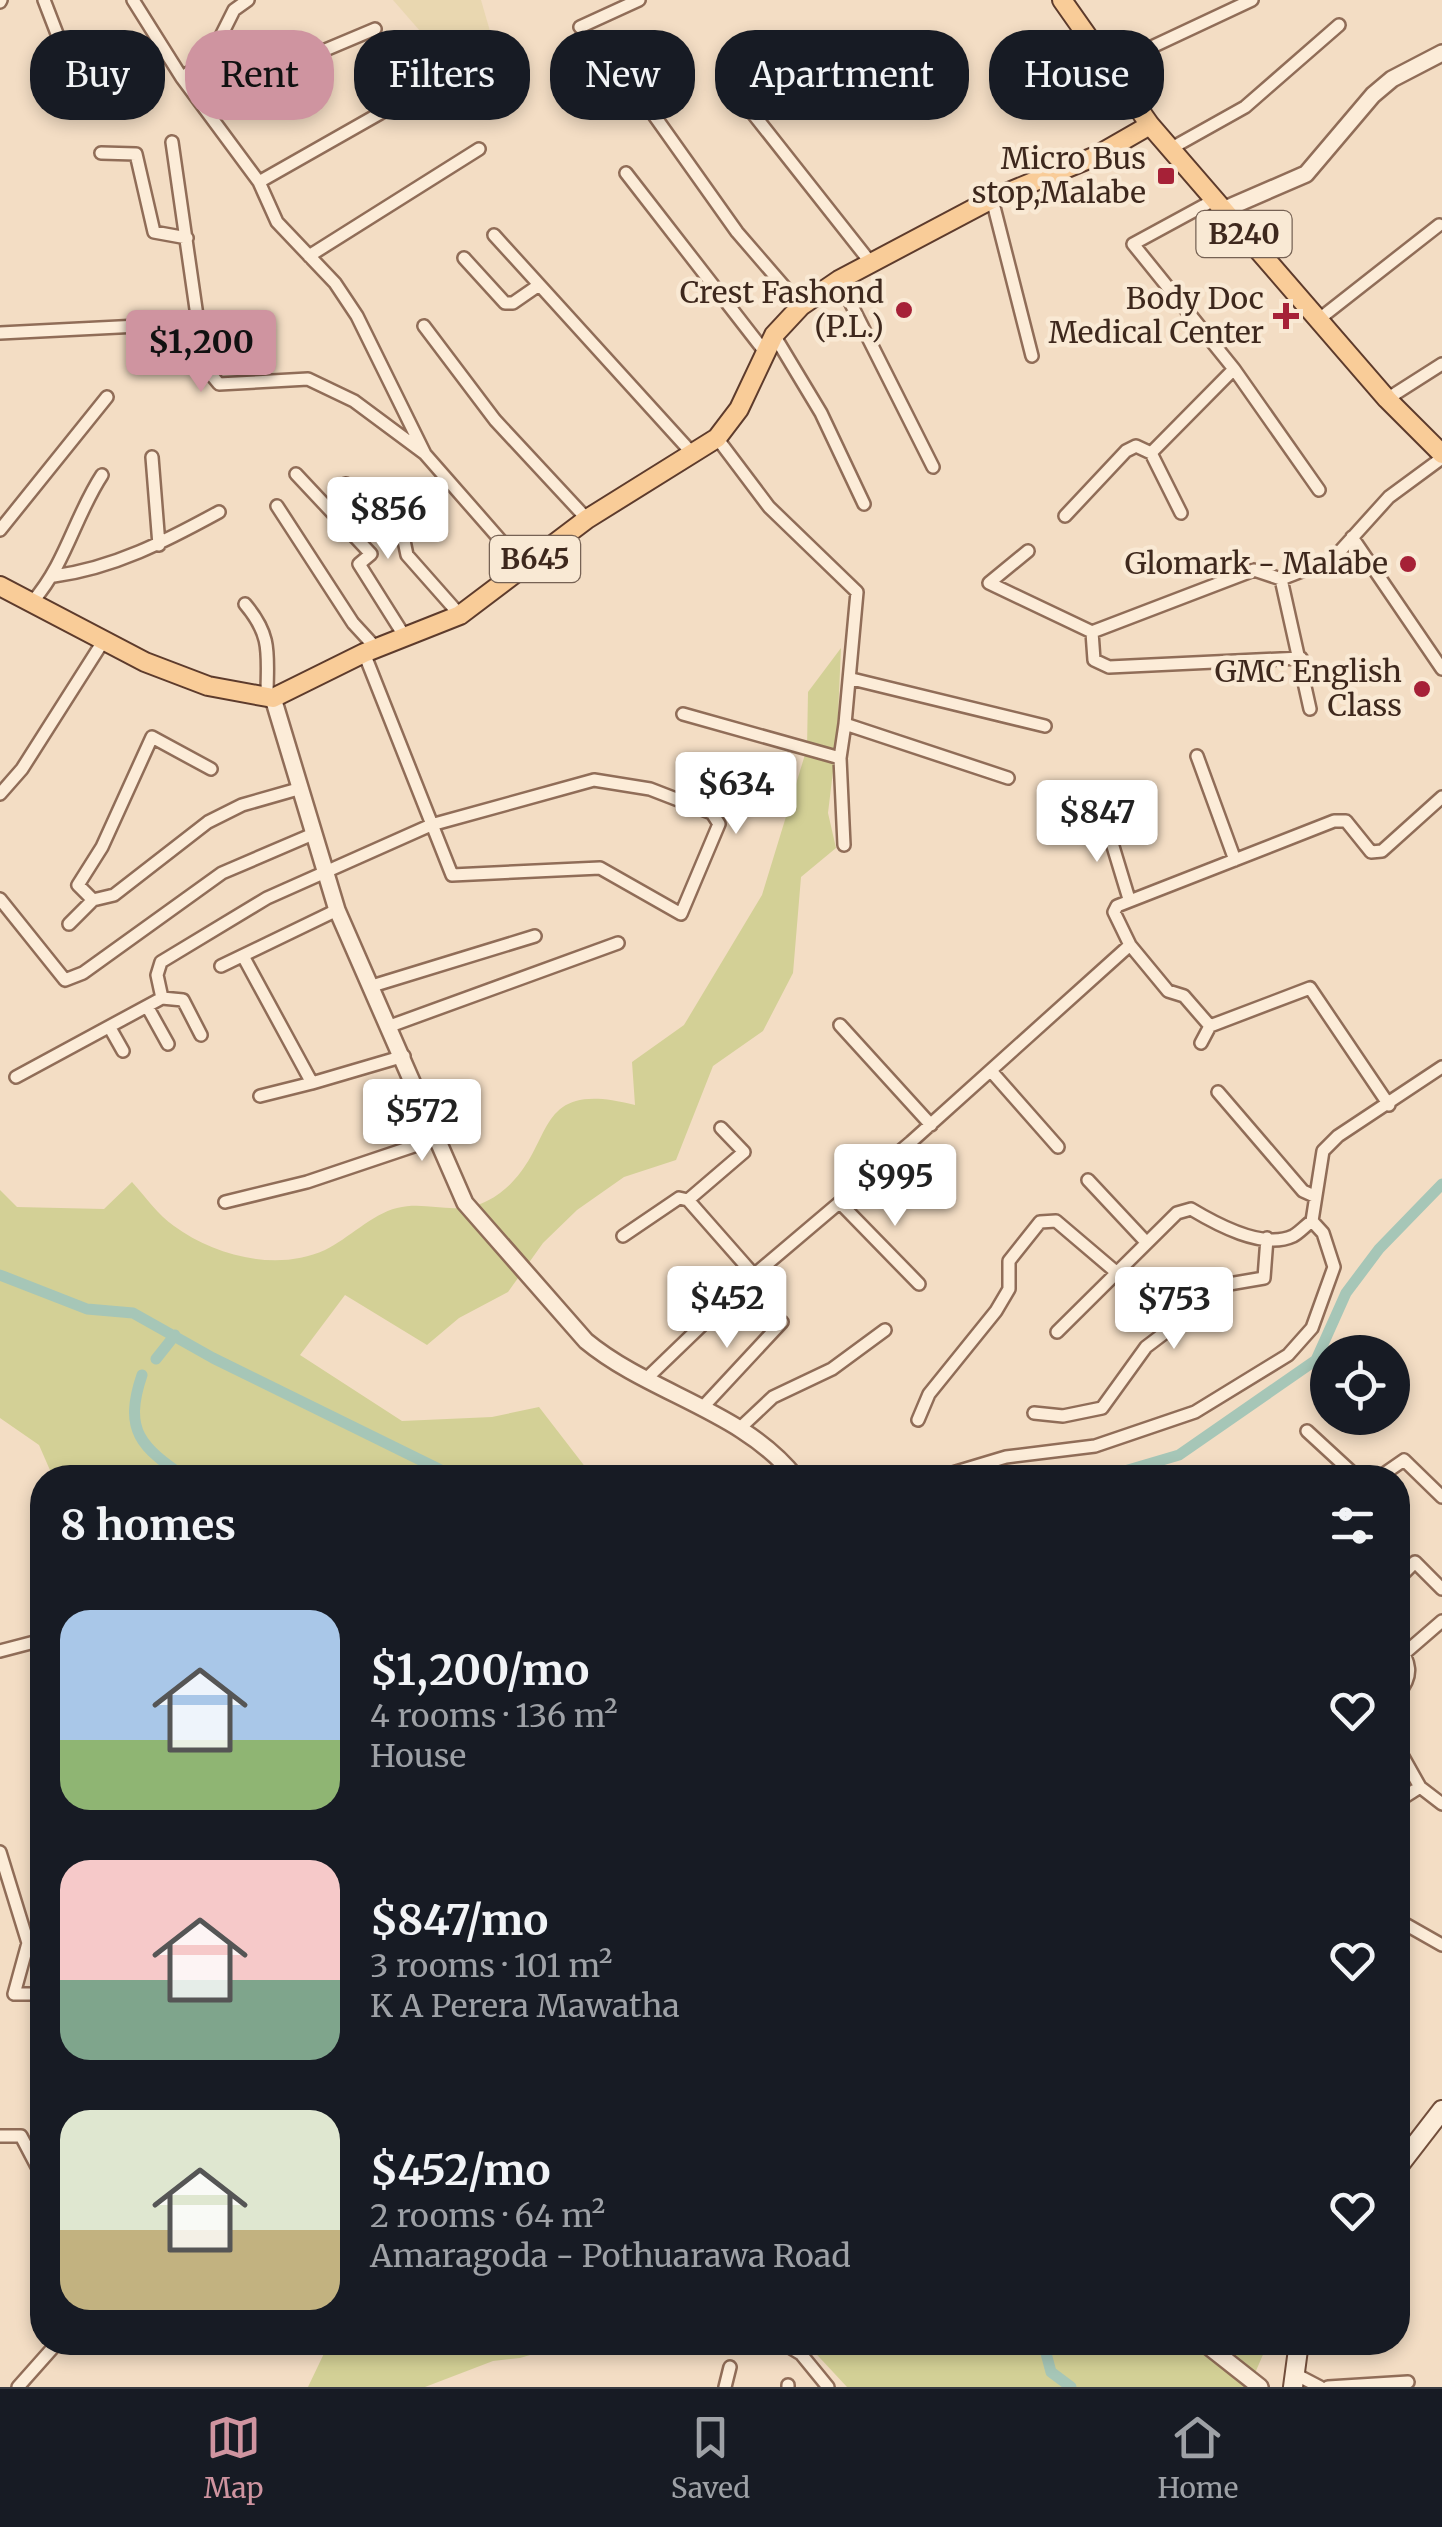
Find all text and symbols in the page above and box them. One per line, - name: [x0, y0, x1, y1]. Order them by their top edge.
- chip: Buy: [30, 30, 165, 120]
- chip: Rent: [185, 30, 334, 120]
- chip: Filters: [354, 30, 530, 120]
- chip: New: [550, 30, 695, 120]
- chip: Apartment: [715, 30, 969, 120]
- chip: House: [989, 30, 1164, 120]
- place label: Micro Bus stop,Malabe: [972, 139, 1146, 211]
- marker: Micro Bus stop,Malabe: [1155, 165, 1177, 187]
- road number: B240: [1196, 211, 1292, 257]
- place label: Crest Fashond (P.L.): [680, 273, 884, 345]
- place label: Body Doc Medical Center: [1048, 279, 1264, 351]
- marker: Crest Fashond (P.L.): [893, 299, 915, 321]
- marker: Body Doc Medical Center: [1273, 303, 1299, 329]
- pin: $1,200: [120, 310, 282, 395]
- text: $1,200: [148, 322, 254, 362]
- pin: $856: [329, 477, 447, 562]
- text: $856: [349, 489, 427, 529]
- road number: B645: [490, 536, 580, 582]
- place label: Glomark - Malabe: [1125, 544, 1388, 582]
- marker: Glomark - Malabe: [1397, 553, 1419, 575]
- place label: GMC English Class: [1215, 652, 1402, 724]
- marker: GMC English Class: [1411, 678, 1433, 700]
- pin: $634: [677, 752, 795, 837]
- text: $634: [697, 764, 775, 804]
- pin: $847: [1038, 780, 1156, 865]
- text: $847: [1059, 792, 1135, 832]
- pin: $572: [363, 1079, 481, 1164]
- text: $572: [385, 1091, 459, 1131]
- pin: $995: [836, 1144, 954, 1229]
- text: $995: [856, 1156, 934, 1196]
- pin: $452: [668, 1266, 786, 1351]
- pin: $753: [1115, 1267, 1233, 1352]
- text: $452: [689, 1278, 765, 1318]
- text: $753: [1137, 1279, 1211, 1319]
- map controls: [1310, 1335, 1410, 1435]
- button: locate: [1310, 1335, 1410, 1435]
- icon: filters: [1325, 1498, 1380, 1553]
- text: 8 homes: [60, 1499, 236, 1551]
- text: $1,200/mo: [370, 1644, 589, 1696]
- icon: home: [140, 1650, 260, 1770]
- icon: heart: [1325, 1683, 1380, 1738]
- text: 4 rooms · 136 m²: [370, 1696, 618, 1736]
- text: House: [370, 1736, 466, 1776]
- text: $847/mo: [370, 1894, 548, 1946]
- icon: home: [140, 1900, 260, 2020]
- icon: heart: [1325, 1933, 1380, 1988]
- text: 3 rooms · 101 m²: [370, 1946, 612, 1986]
- text: K A Perera Mawatha: [370, 1986, 680, 2026]
- text: $452/mo: [370, 2144, 551, 2196]
- icon: home: [140, 2150, 260, 2270]
- icon: heart: [1325, 2183, 1380, 2238]
- text: 2 rooms · 64 m²: [370, 2196, 605, 2236]
- text: Amaragoda - Pothuarawa Road: [370, 2236, 851, 2276]
- tab: Map: [204, 2410, 263, 2506]
- tab: Saved: [671, 2410, 750, 2506]
- tab: Home: [1158, 2410, 1238, 2506]

